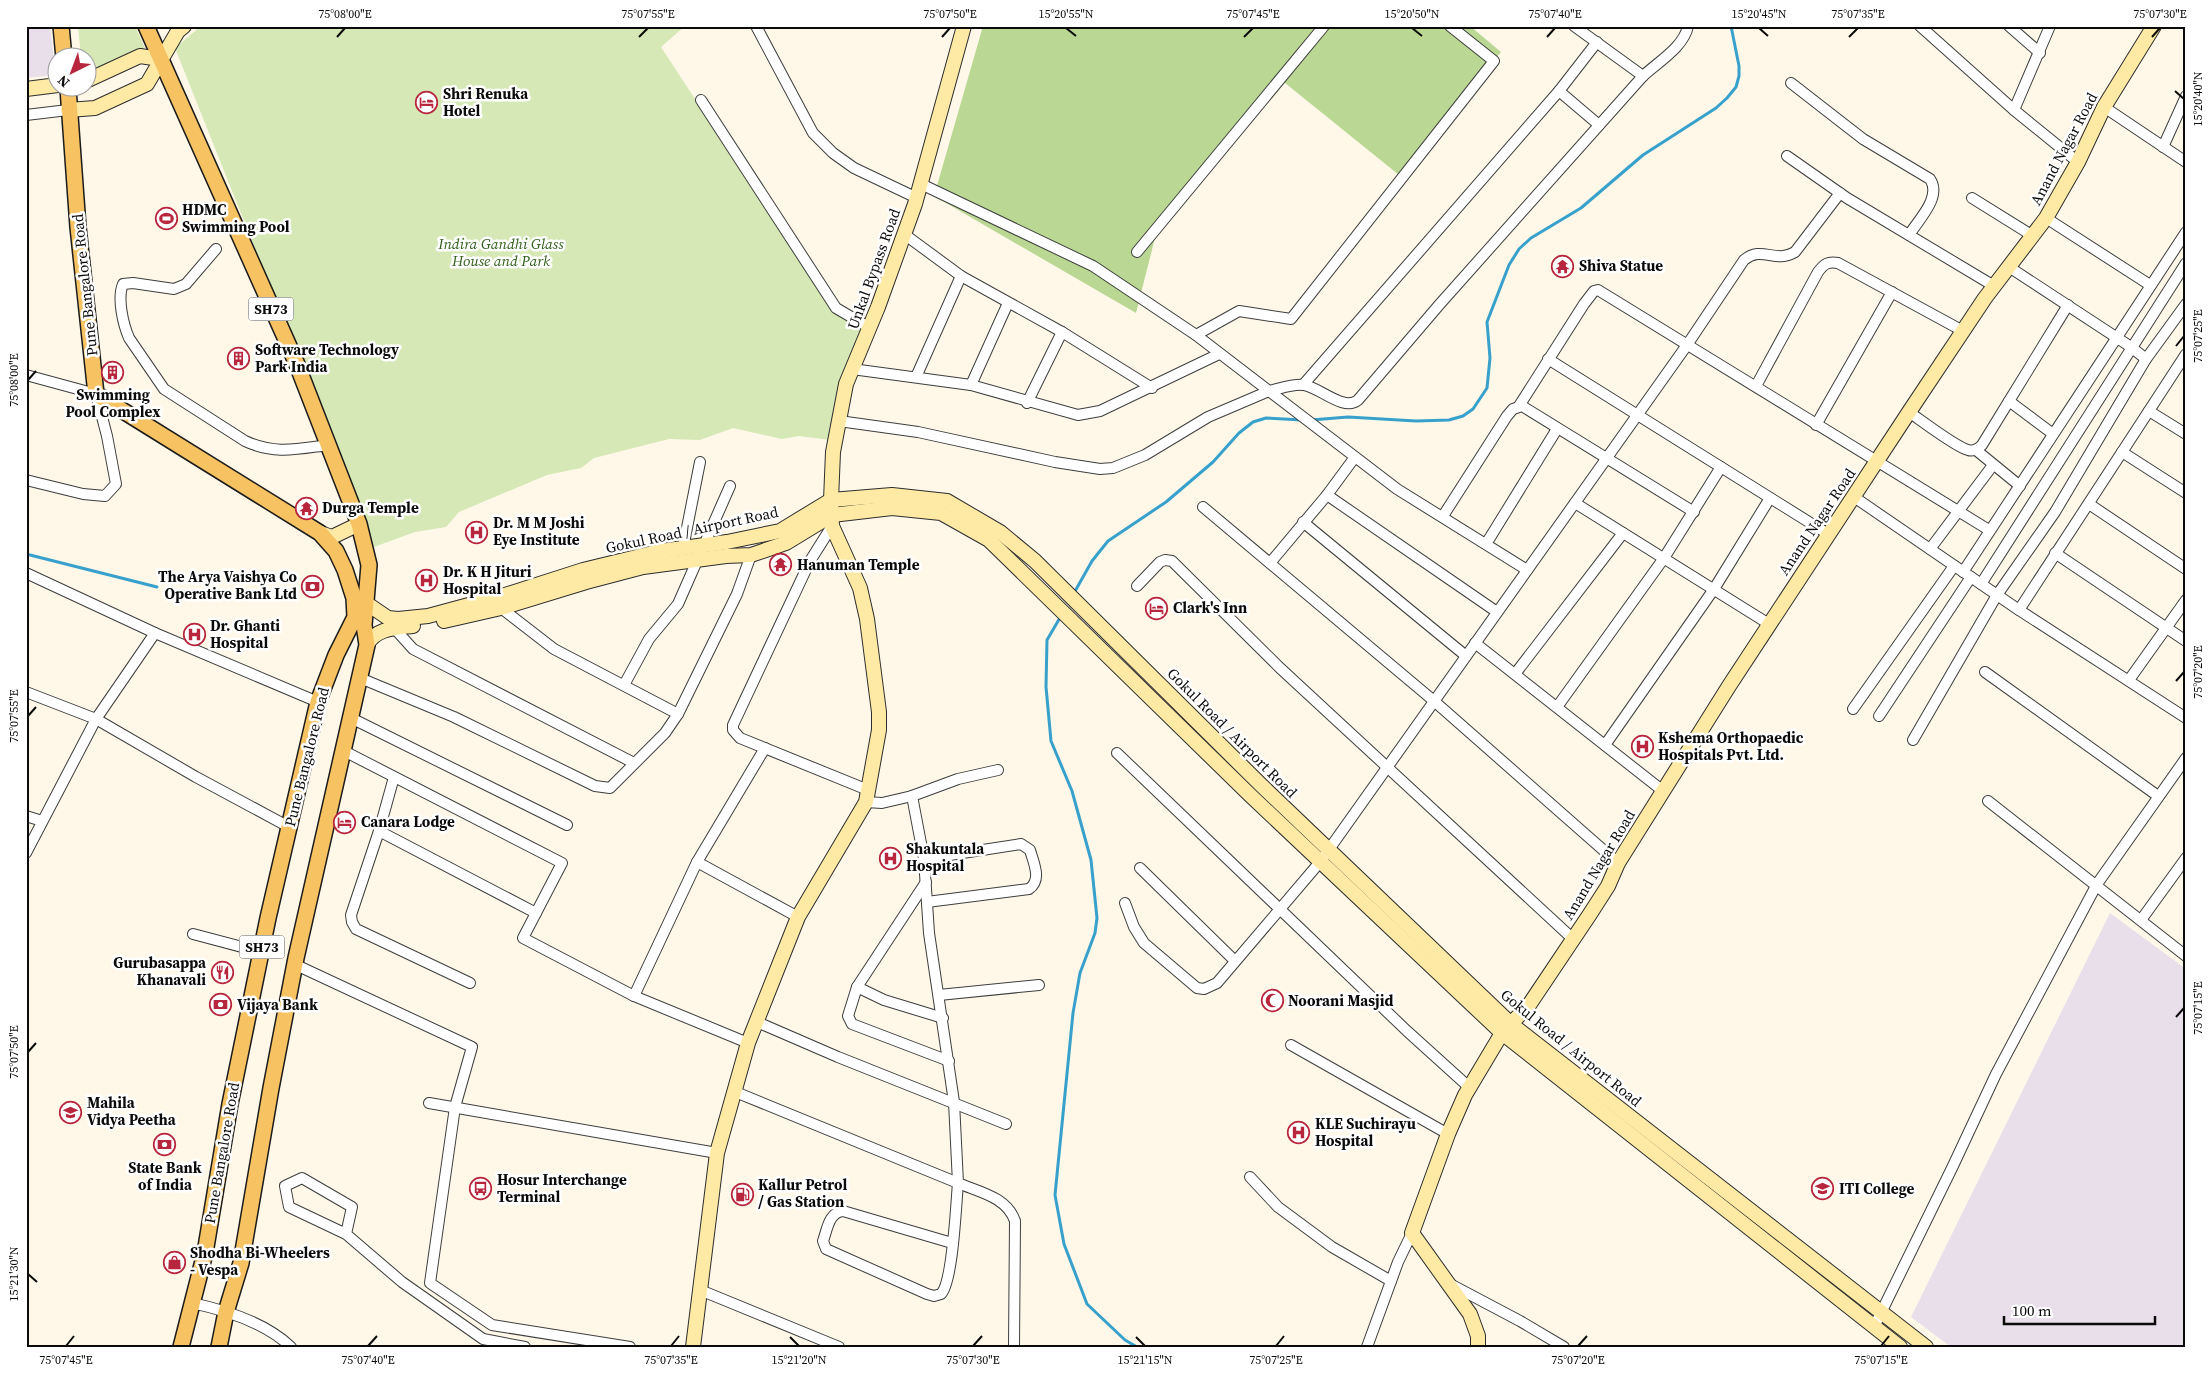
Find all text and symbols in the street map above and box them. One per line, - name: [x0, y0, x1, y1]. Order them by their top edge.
- text: 75°08'00"E: [318, 6, 372, 22]
- text: 75°07'55"E: [621, 6, 675, 22]
- text: 75°07'50"E: [923, 6, 977, 22]
- text: 15°20'55"N: [1038, 6, 1094, 22]
- text: 75°07'45"E: [1226, 6, 1280, 22]
- text: 15°20'50"N: [1384, 6, 1440, 22]
- text: 75°07'40"E: [1528, 6, 1582, 22]
- text: 15°20'45"N: [1731, 6, 1787, 22]
- text: 75°07'35"E: [1831, 6, 1885, 22]
- text: 75°07'30"E: [2133, 6, 2187, 22]
- north arrow: [48, 48, 98, 98]
- text: N: [53, 71, 74, 93]
- text: 15°20'40"N: [2190, 71, 2206, 127]
- place label: Shri Renuka Hotel: [443, 83, 529, 121]
- street label: Anand Nagar Road: [2025, 88, 2102, 209]
- hotel icon: Shri Renuka Hotel: [415, 91, 439, 115]
- place label: HDMC Swimming Pool: [182, 199, 290, 237]
- street label: Unkal Bypass Road: [842, 205, 905, 332]
- sports icon: HDMC Swimming Pool: [154, 207, 178, 231]
- street label: Pune Bangalore Road: [67, 212, 102, 357]
- park label: Indira Gandhi Glass House and Park: [437, 233, 564, 271]
- temple icon: Shiva Statue: [1551, 254, 1575, 278]
- place label: Shiva Statue: [1579, 255, 1663, 276]
- road number: SH73: [248, 298, 294, 320]
- text: 75°07'25"E: [2190, 309, 2206, 363]
- place label: Software Technology Park India: [255, 339, 399, 377]
- building icon: Software Technology Park India: [227, 347, 251, 371]
- text: 75°08'00"E: [6, 353, 22, 407]
- building icon: Swimming Pool Complex: [101, 360, 125, 384]
- place label: Swimming Pool Complex: [65, 384, 161, 422]
- street label: Anand Nagar Road: [1773, 464, 1860, 579]
- temple icon: Durga Temple: [294, 496, 318, 520]
- place label: Durga Temple: [322, 497, 419, 518]
- street label: Gokul Road / Airport Road: [604, 501, 781, 558]
- place label: Dr. M M Joshi Eye Institute: [493, 512, 585, 550]
- hospital icon: Dr. M M Joshi Eye Institute: [465, 520, 489, 544]
- temple icon: Hanuman Temple: [769, 553, 793, 577]
- place label: Hanuman Temple: [797, 554, 920, 575]
- place label: Dr. K H Jituri Hospital: [443, 561, 532, 599]
- place label: The Arya Vaishya Co Operative Bank Ltd: [158, 566, 298, 604]
- hospital icon: Dr. K H Jituri Hospital: [415, 569, 439, 593]
- bank icon: The Arya Vaishya Co Operative Bank Ltd: [301, 574, 325, 598]
- hotel icon: Clark's Inn: [1145, 596, 1169, 620]
- place label: Clark's Inn: [1173, 597, 1247, 618]
- place label: Dr. Ghanti Hospital: [210, 615, 280, 653]
- hospital icon: Dr. Ghanti Hospital: [182, 623, 206, 647]
- text: 75°07'20"E: [2190, 645, 2206, 699]
- street label: Gokul Road / Airport Road: [1163, 663, 1302, 803]
- street label: Pune Bangalore Road: [279, 684, 334, 829]
- text: 75°07'55"E: [6, 689, 22, 743]
- place label: Kshema Orthopaedic Hospitals Pvt. Ltd.: [1658, 727, 1804, 765]
- hospital icon: Kshema Orthopaedic Hospitals Pvt. Ltd.: [1630, 735, 1654, 759]
- street label: Anand Nagar Road: [1557, 805, 1640, 924]
- hotel icon: Canara Lodge: [333, 810, 357, 834]
- place label: Canara Lodge: [361, 811, 455, 832]
- place label: Shakuntala Hospital: [906, 838, 985, 876]
- hospital icon: Shakuntala Hospital: [878, 846, 902, 870]
- road number: SH73: [240, 936, 284, 959]
- place label: Gurubasappa Khanavali: [113, 952, 207, 990]
- restaurant icon: Gurubasappa Khanavali: [210, 960, 234, 984]
- text: 75°07'15"E: [2190, 981, 2206, 1035]
- street label: Gokul Road / Airport Road: [1496, 984, 1647, 1111]
- mosque icon: Noorani Masjid: [1260, 989, 1284, 1013]
- place label: Noorani Masjid: [1288, 990, 1393, 1011]
- bank icon: Vijaya Bank: [209, 993, 233, 1017]
- place label: Vijaya Bank: [237, 994, 318, 1015]
- text: 75°07'50"E: [6, 1025, 22, 1079]
- street label: Pune Bangalore Road: [199, 1080, 244, 1225]
- place label: Mahila Vidya Peetha: [87, 1092, 177, 1130]
- school or university icon: Mahila Vidya Peetha: [59, 1100, 83, 1124]
- place label: KLE Suchirayu Hospital: [1315, 1113, 1416, 1151]
- hospital icon: KLE Suchirayu Hospital: [1287, 1121, 1311, 1145]
- bank icon: State Bank of India: [153, 1133, 177, 1157]
- place label: State Bank of India: [128, 1157, 202, 1195]
- place label: Hosur Interchange Terminal: [497, 1169, 627, 1207]
- place label: Kallur Petrol / Gas Station: [758, 1174, 847, 1212]
- bus stop icon: Hosur Interchange Terminal: [469, 1177, 493, 1201]
- school or university icon: ITI College: [1811, 1177, 1835, 1201]
- place label: ITI College: [1839, 1178, 1915, 1199]
- fuel station icon: Kallur Petrol / Gas Station: [730, 1182, 754, 1206]
- place label: Shodha Bi-Wheelers - Vespa: [190, 1242, 330, 1280]
- text: 15°21'30"N: [6, 1246, 22, 1302]
- shop icon: Shodha Bi-Wheelers - Vespa: [162, 1250, 186, 1274]
- scale bar: [2004, 1293, 2156, 1325]
- text: 100 m: [2012, 1300, 2052, 1321]
- text: 75°07'45"E: [39, 1352, 93, 1368]
- text: 75°07'40"E: [341, 1352, 395, 1368]
- text: 75°07'35"E: [644, 1352, 698, 1368]
- text: 15°21'20"N: [771, 1352, 827, 1368]
- text: 75°07'30"E: [946, 1352, 1000, 1368]
- text: 15°21'15"N: [1117, 1352, 1173, 1368]
- text: 75°07'25"E: [1249, 1352, 1303, 1368]
- text: 75°07'20"E: [1551, 1352, 1605, 1368]
- text: 75°07'15"E: [1854, 1352, 1908, 1368]

